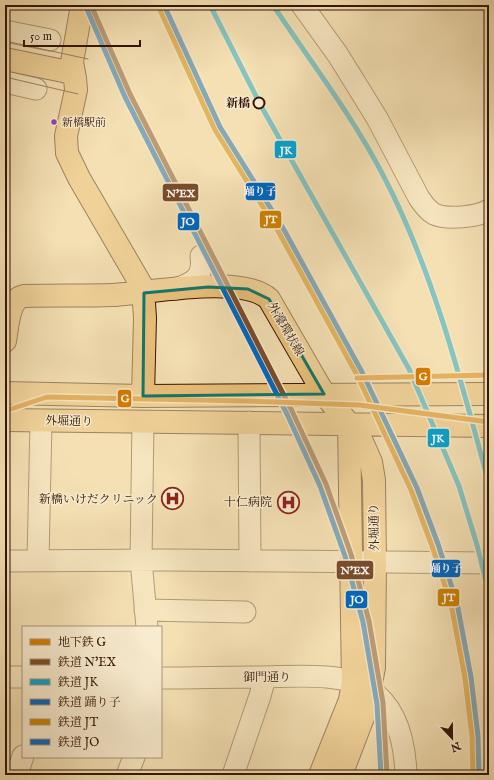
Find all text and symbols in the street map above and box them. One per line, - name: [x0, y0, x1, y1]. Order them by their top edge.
- scale bar: [24, 22, 140, 48]
- text: 50 m: [30, 29, 52, 44]
- place label: 新橋: [226, 96, 250, 111]
- marker: 新橋: [252, 96, 266, 110]
- place label: 新橋駅前: [62, 116, 106, 130]
- marker: 新橋駅前: [49, 117, 59, 127]
- line badge: JK: [274, 140, 297, 159]
- text: JK: [278, 144, 293, 158]
- line badge: 踊り子: [245, 182, 276, 201]
- line badge: N'EX: [162, 183, 199, 202]
- text: 踊り子: [244, 185, 277, 199]
- text: N'EX: [165, 187, 197, 201]
- line badge: JT: [259, 210, 282, 229]
- line badge: JO: [177, 212, 200, 231]
- text: JT: [263, 213, 278, 227]
- text: JO: [179, 215, 195, 229]
- street label: 外濠環状線: [264, 300, 307, 359]
- line badge: G: [415, 367, 431, 386]
- text: G: [419, 370, 428, 384]
- line badge: G: [117, 389, 132, 408]
- text: G: [121, 392, 130, 406]
- street label: 外堀通り: [45, 414, 93, 429]
- line badge: JK: [427, 428, 450, 448]
- text: JK: [430, 432, 445, 446]
- hospital icon: 新橋いけだクリニック: [160, 486, 186, 512]
- hospital icon: 十仁病院: [275, 489, 301, 515]
- place label: 新橋いけだクリニック: [39, 492, 158, 507]
- place label: 十仁病院: [224, 495, 272, 510]
- street label: 外堀通り: [367, 503, 382, 551]
- line badge: 踊り子: [431, 559, 461, 578]
- line badge: N'EX: [336, 560, 374, 580]
- text: 踊り子: [430, 562, 463, 576]
- text: N'EX: [339, 564, 371, 578]
- line badge: JT: [437, 588, 460, 607]
- line badge: JO: [345, 590, 368, 609]
- text: JT: [441, 591, 456, 605]
- text: JO: [348, 593, 364, 607]
- legend: [22, 626, 162, 758]
- text: 地下鉄 G: [58, 635, 107, 650]
- text: 鉄道 N'EX: [57, 655, 117, 670]
- street label: 御門通り: [243, 670, 291, 685]
- text: 鉄道 JK: [57, 675, 99, 691]
- text: 鉄道 踊り子: [57, 695, 121, 710]
- text: 鉄道 JT: [57, 715, 99, 731]
- north arrow: [432, 718, 472, 758]
- text: 鉄道 JO: [57, 735, 99, 751]
- text: N: [448, 738, 463, 755]

